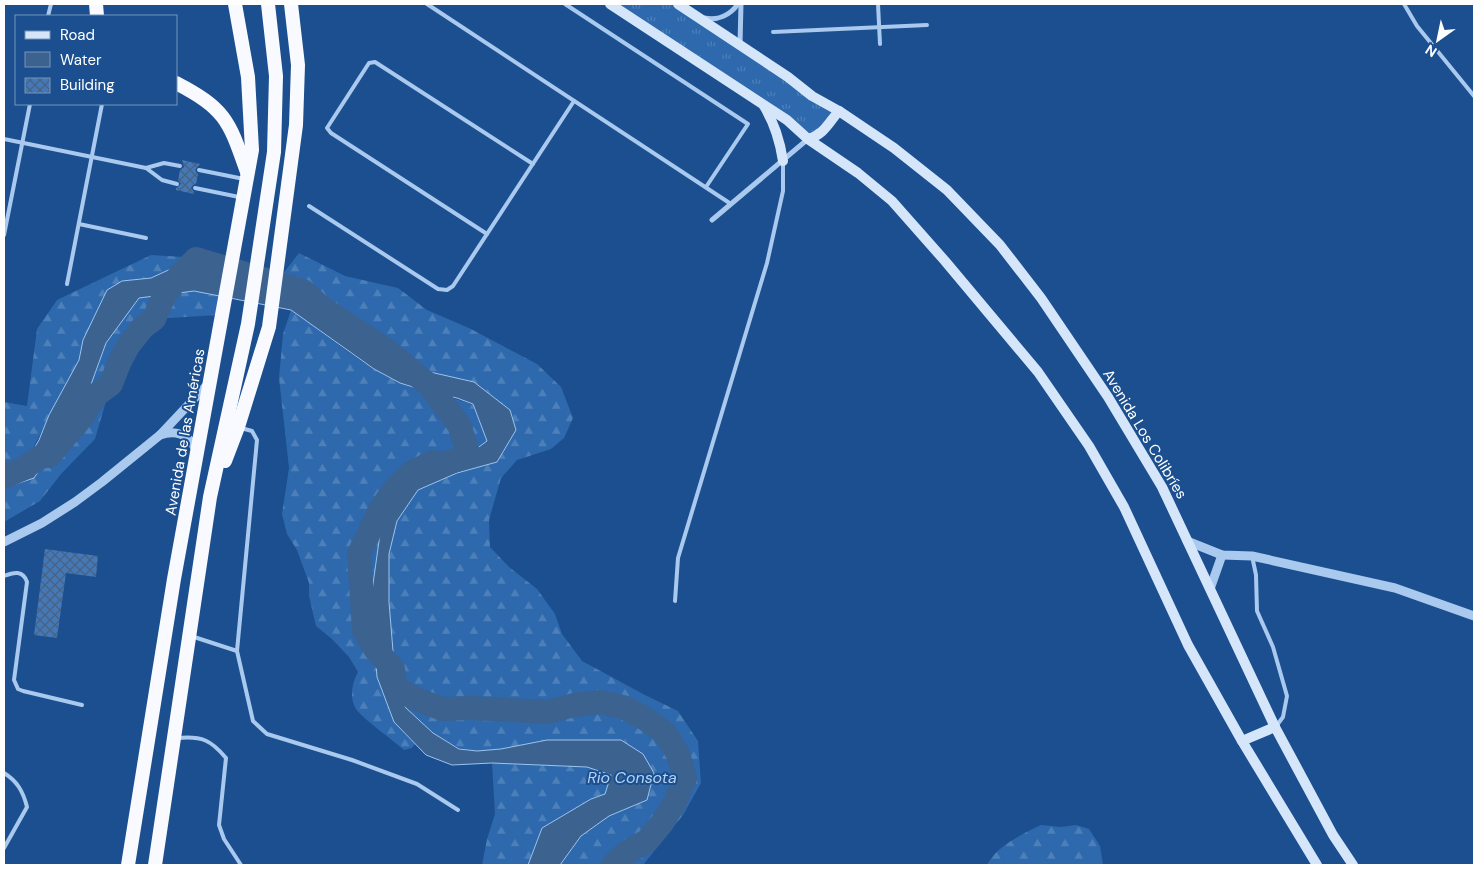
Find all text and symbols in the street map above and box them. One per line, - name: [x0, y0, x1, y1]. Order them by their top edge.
- legend: [15, 15, 178, 105]
- north arrow: [1413, 15, 1463, 65]
- text: Road: [60, 25, 95, 45]
- text: N: [1422, 41, 1440, 61]
- text: Water: [60, 50, 102, 70]
- text: Building: [60, 75, 115, 95]
- street label: Avenida de las Américas: [160, 347, 210, 517]
- street label: Avenida Los Colibríes: [1098, 365, 1192, 503]
- water label: Rio Consota: [587, 767, 677, 788]

